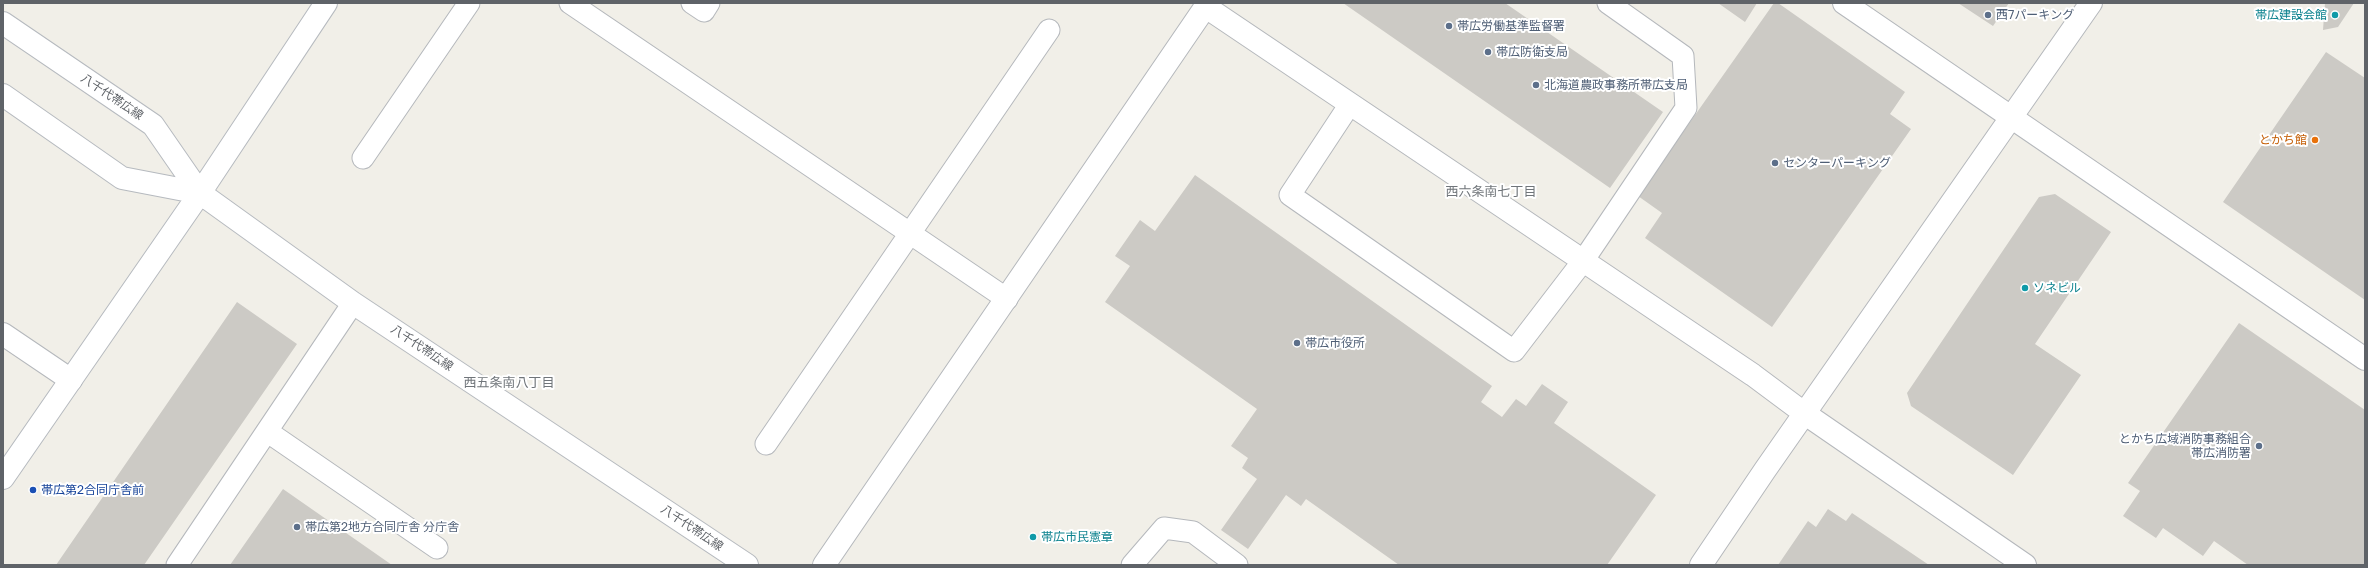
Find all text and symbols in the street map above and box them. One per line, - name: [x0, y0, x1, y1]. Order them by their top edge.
- place label: 西7パーキング: [1996, 8, 2074, 22]
- place label: 帯広建設会館: [2255, 8, 2327, 22]
- marker: 西7パーキング: [1983, 10, 1993, 20]
- marker: 帯広建設会館: [2330, 10, 2340, 20]
- place label: 帯広労働基準監督署: [1457, 19, 1565, 33]
- marker: 帯広労働基準監督署: [1444, 21, 1454, 31]
- place label: 帯広防衛支局: [1496, 45, 1568, 59]
- marker: 帯広防衛支局: [1483, 47, 1493, 57]
- street label: 八千代帯広線: [78, 71, 146, 123]
- place label: 北海道農政事務所帯広支局: [1544, 78, 1688, 92]
- marker: 北海道農政事務所帯広支局: [1531, 80, 1541, 90]
- place label: とかち館: [2259, 133, 2307, 147]
- marker: とかち館: [2310, 135, 2320, 145]
- place label: センターパーキング: [1783, 156, 1891, 170]
- marker: センターパーキング: [1770, 158, 1780, 168]
- district label: 西六条南七丁目: [1446, 184, 1536, 200]
- place label: ソネビル: [2033, 281, 2081, 295]
- marker: ソネビル: [2020, 283, 2030, 293]
- street label: 八千代帯広線: [388, 322, 456, 374]
- place label: 帯広市役所: [1305, 336, 1365, 350]
- marker: 帯広市役所: [1292, 338, 1302, 348]
- district label: 西五条南八丁目: [464, 375, 554, 391]
- place label: とかち広域消防事務組合 帯広消防署: [2119, 432, 2251, 460]
- marker: とかち広域消防事務組合 帯広消防署: [2254, 441, 2264, 451]
- place label: 帯広第2合同庁舎前: [41, 483, 144, 497]
- marker: 帯広第2合同庁舎前: [28, 485, 38, 495]
- street label: 八千代帯広線: [658, 502, 726, 554]
- place label: 帯広第2地方合同庁舎 分庁舎: [305, 520, 459, 534]
- marker: 帯広第2地方合同庁舎 分庁舎: [292, 522, 302, 532]
- place label: 帯広市民憲章: [1041, 530, 1113, 544]
- marker: 帯広市民憲章: [1028, 532, 1038, 542]

